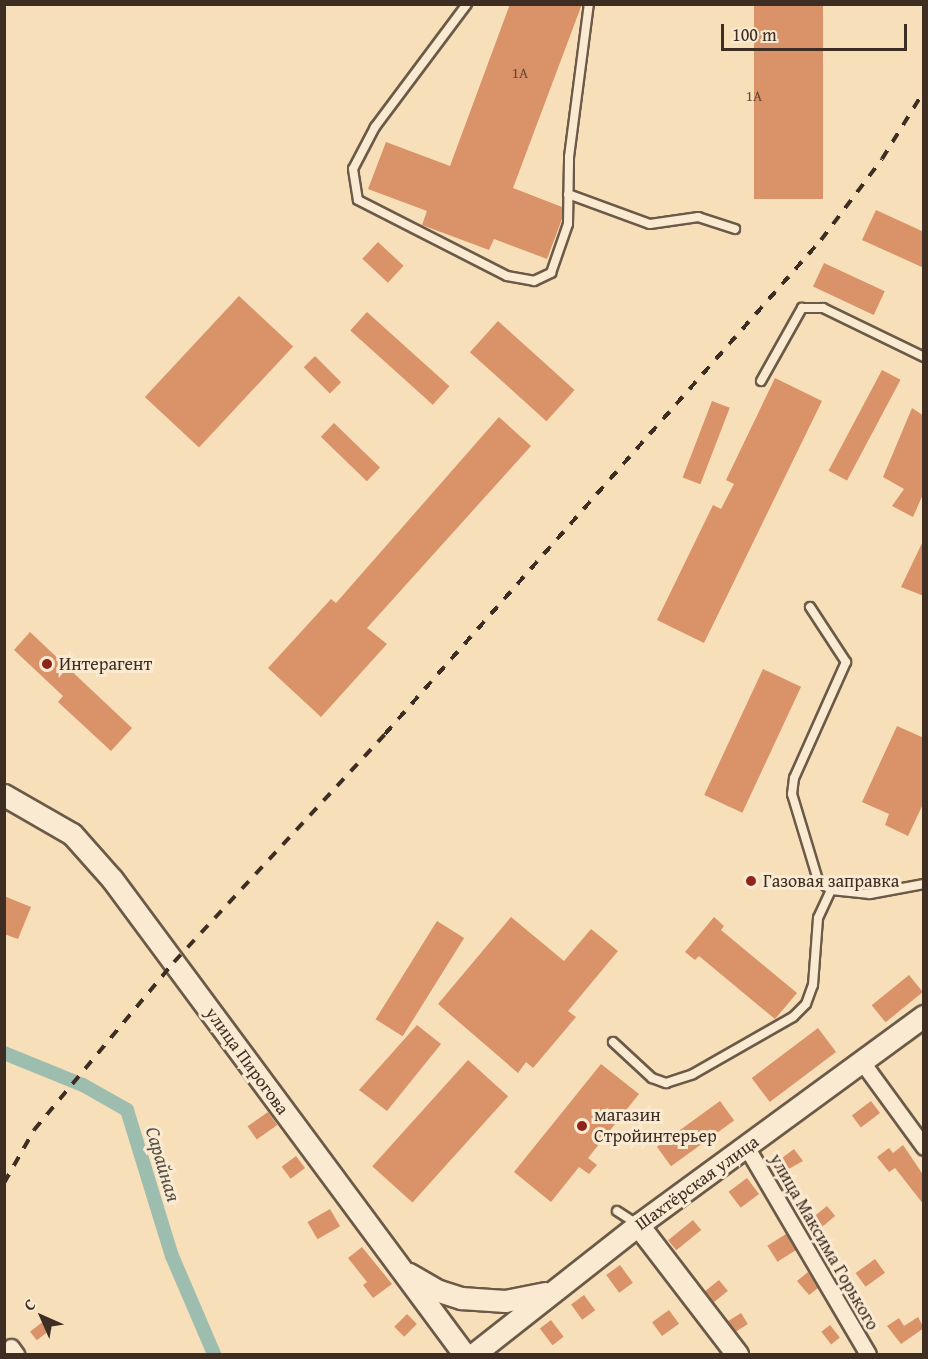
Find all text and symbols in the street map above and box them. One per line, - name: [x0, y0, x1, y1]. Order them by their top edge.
- scale bar: [724, 12, 910, 50]
- text: 100 m: [732, 21, 777, 48]
- house number: 1А: [512, 64, 528, 82]
- house number: 1А: [746, 87, 762, 105]
- place label: Интерагент: [59, 653, 152, 675]
- marker: Интерагент: [40, 657, 54, 671]
- place label: Газовая заправка: [763, 870, 899, 892]
- marker: Газовая заправка: [744, 874, 758, 888]
- street label: улица Пирогова: [201, 1003, 293, 1119]
- place label: магазин Стройинтерьер: [594, 1105, 717, 1148]
- marker: магазин Стройинтерьер: [575, 1119, 589, 1133]
- water label: Сарайная: [141, 1124, 187, 1204]
- street label: Шахтёрская улица: [631, 1131, 763, 1235]
- street label: улица Максима Горького: [765, 1150, 883, 1334]
- north arrow: [12, 1287, 72, 1347]
- text: С: [18, 1293, 41, 1316]

